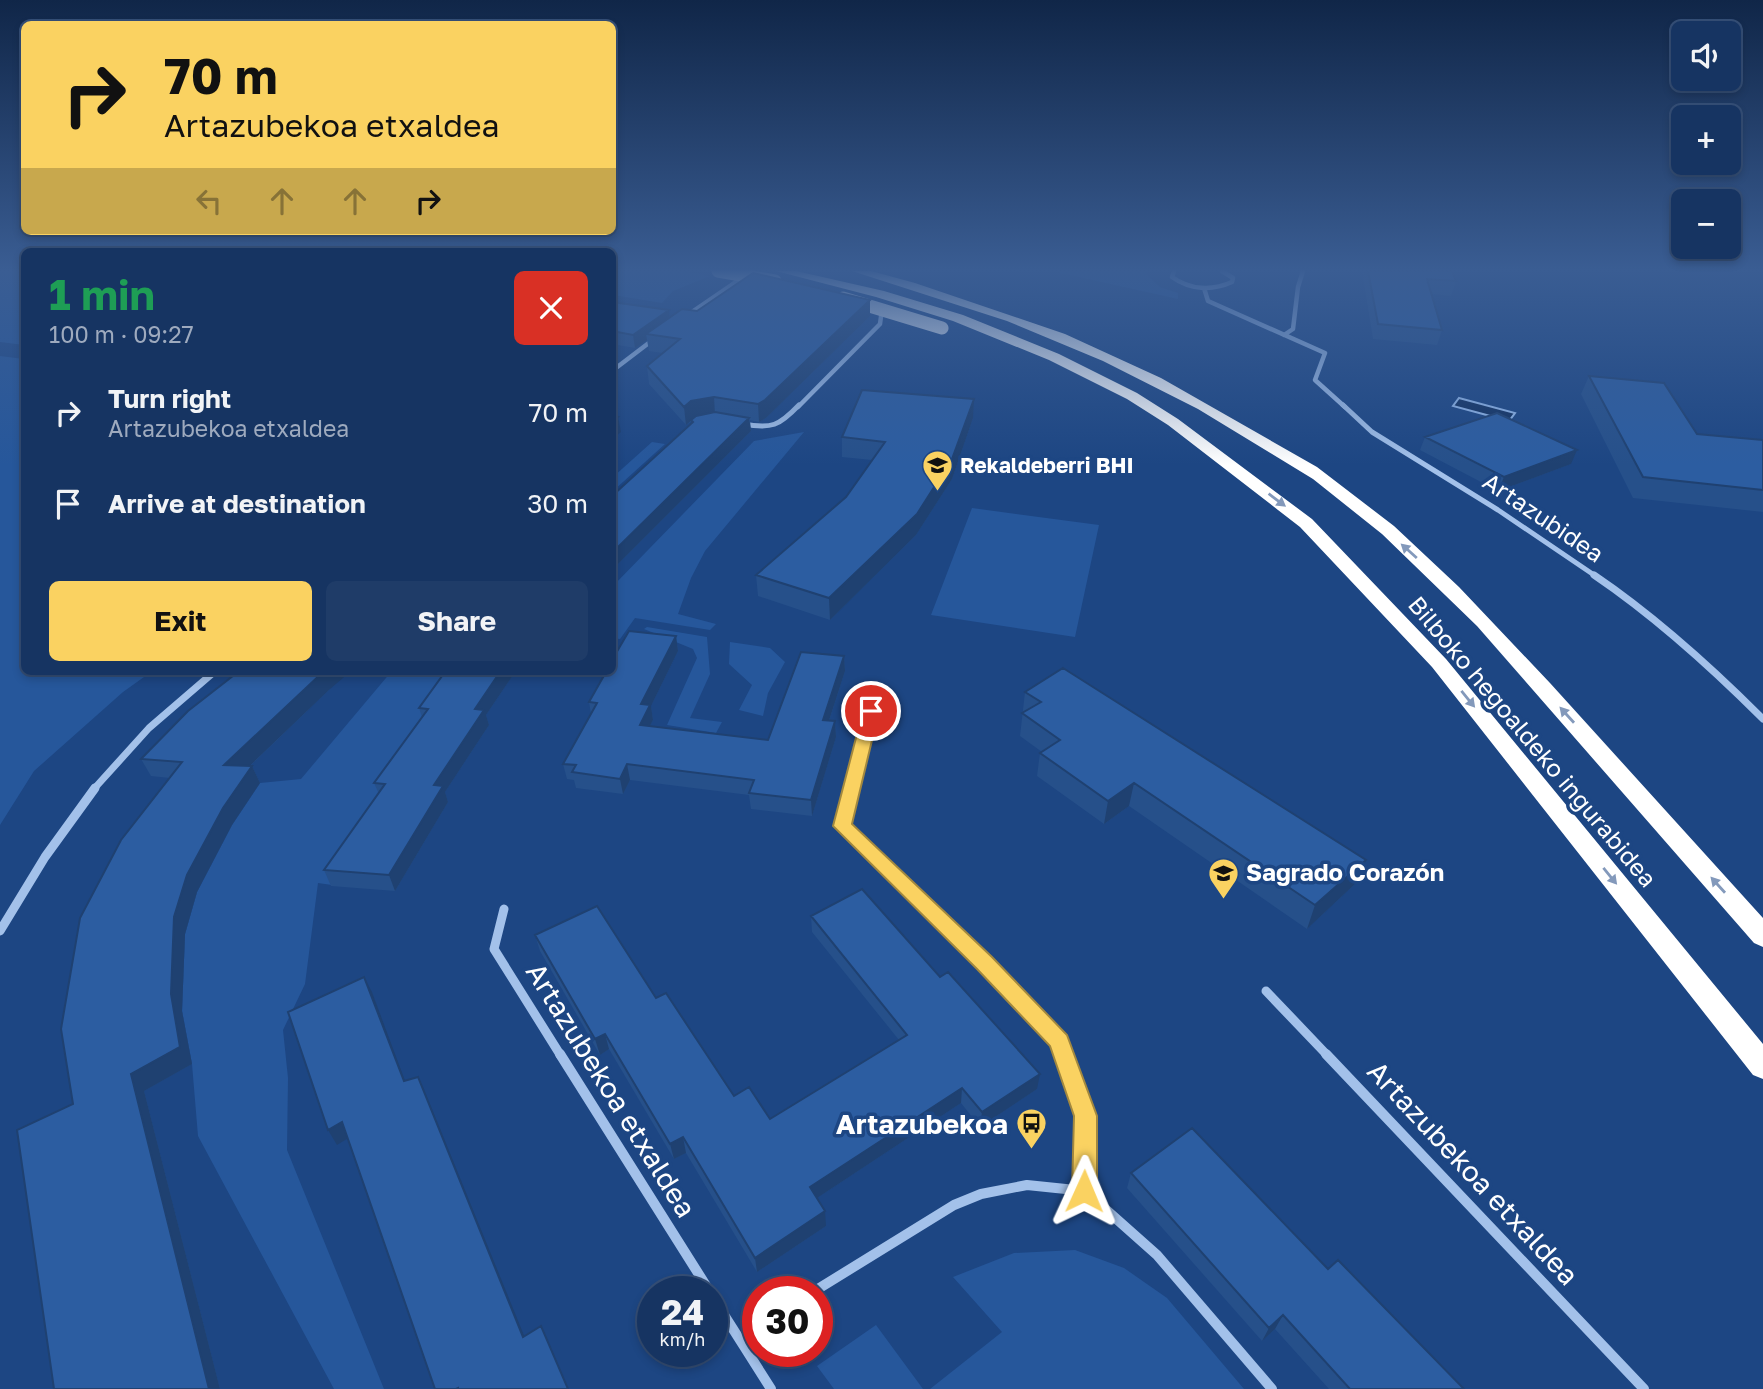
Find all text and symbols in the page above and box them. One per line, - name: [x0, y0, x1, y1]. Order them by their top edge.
- map controls: [1671, 21, 1741, 259]
- button: sound: [1671, 21, 1741, 91]
- text: 70 m: [164, 46, 278, 105]
- icon: right: [49, 49, 140, 140]
- button: +: [1671, 105, 1741, 175]
- text: Artazubekoa etxaldea: [164, 106, 500, 144]
- icon: left: [190, 182, 228, 220]
- icon: ahead: [263, 182, 301, 220]
- icon: ahead: [336, 182, 374, 220]
- icon: right: [409, 182, 447, 220]
- button: −: [1671, 189, 1741, 259]
- text: 1 min: [49, 269, 155, 319]
- button: close: [514, 271, 588, 345]
- text: 100 m · 09:27: [49, 320, 194, 348]
- text: Turn right: [108, 383, 231, 414]
- icon: right: [49, 394, 87, 432]
- text: 70 m: [529, 397, 588, 428]
- text: Artazubekoa etxaldea: [108, 414, 349, 442]
- school or university icon: Rekaldeberri BHI: [920, 449, 954, 493]
- place label: Rekaldeberri BHI: [960, 452, 1134, 478]
- street label: Artazubidea: [1478, 466, 1610, 568]
- icon: arrive: [49, 485, 87, 523]
- text: Arrive at destination: [108, 488, 366, 519]
- text: 30 m: [527, 488, 588, 519]
- one-way arrow: [1268, 493, 1286, 507]
- one-way arrow: [1400, 543, 1418, 559]
- button: Exit: [49, 581, 312, 661]
- button: Share: [326, 581, 588, 661]
- street label: Bilboko hegoaldeko ingurabidea: [1403, 590, 1663, 892]
- pin: [841, 681, 901, 741]
- one-way arrow: [1460, 690, 1475, 708]
- icon: arrive: [852, 692, 890, 730]
- one-way arrow: [1559, 706, 1575, 724]
- school or university icon: Sagrado Corazón: [1206, 856, 1240, 900]
- place label: Sagrado Corazón: [1246, 857, 1444, 886]
- one-way arrow: [1603, 867, 1618, 885]
- one-way arrow: [1710, 876, 1726, 894]
- street label: Artazubekoa etxaldea: [520, 956, 703, 1223]
- street label: Artazubekoa etxaldea: [1361, 1054, 1586, 1291]
- place label: Artazubekoa: [836, 1107, 1008, 1140]
- bus stop icon: Artazubekoa: [1014, 1107, 1048, 1151]
- position arrow: [1047, 1154, 1121, 1228]
- speed limit sign: 30: [742, 1276, 833, 1367]
- text: 24: [661, 1291, 704, 1333]
- text: km/h: [660, 1328, 705, 1350]

